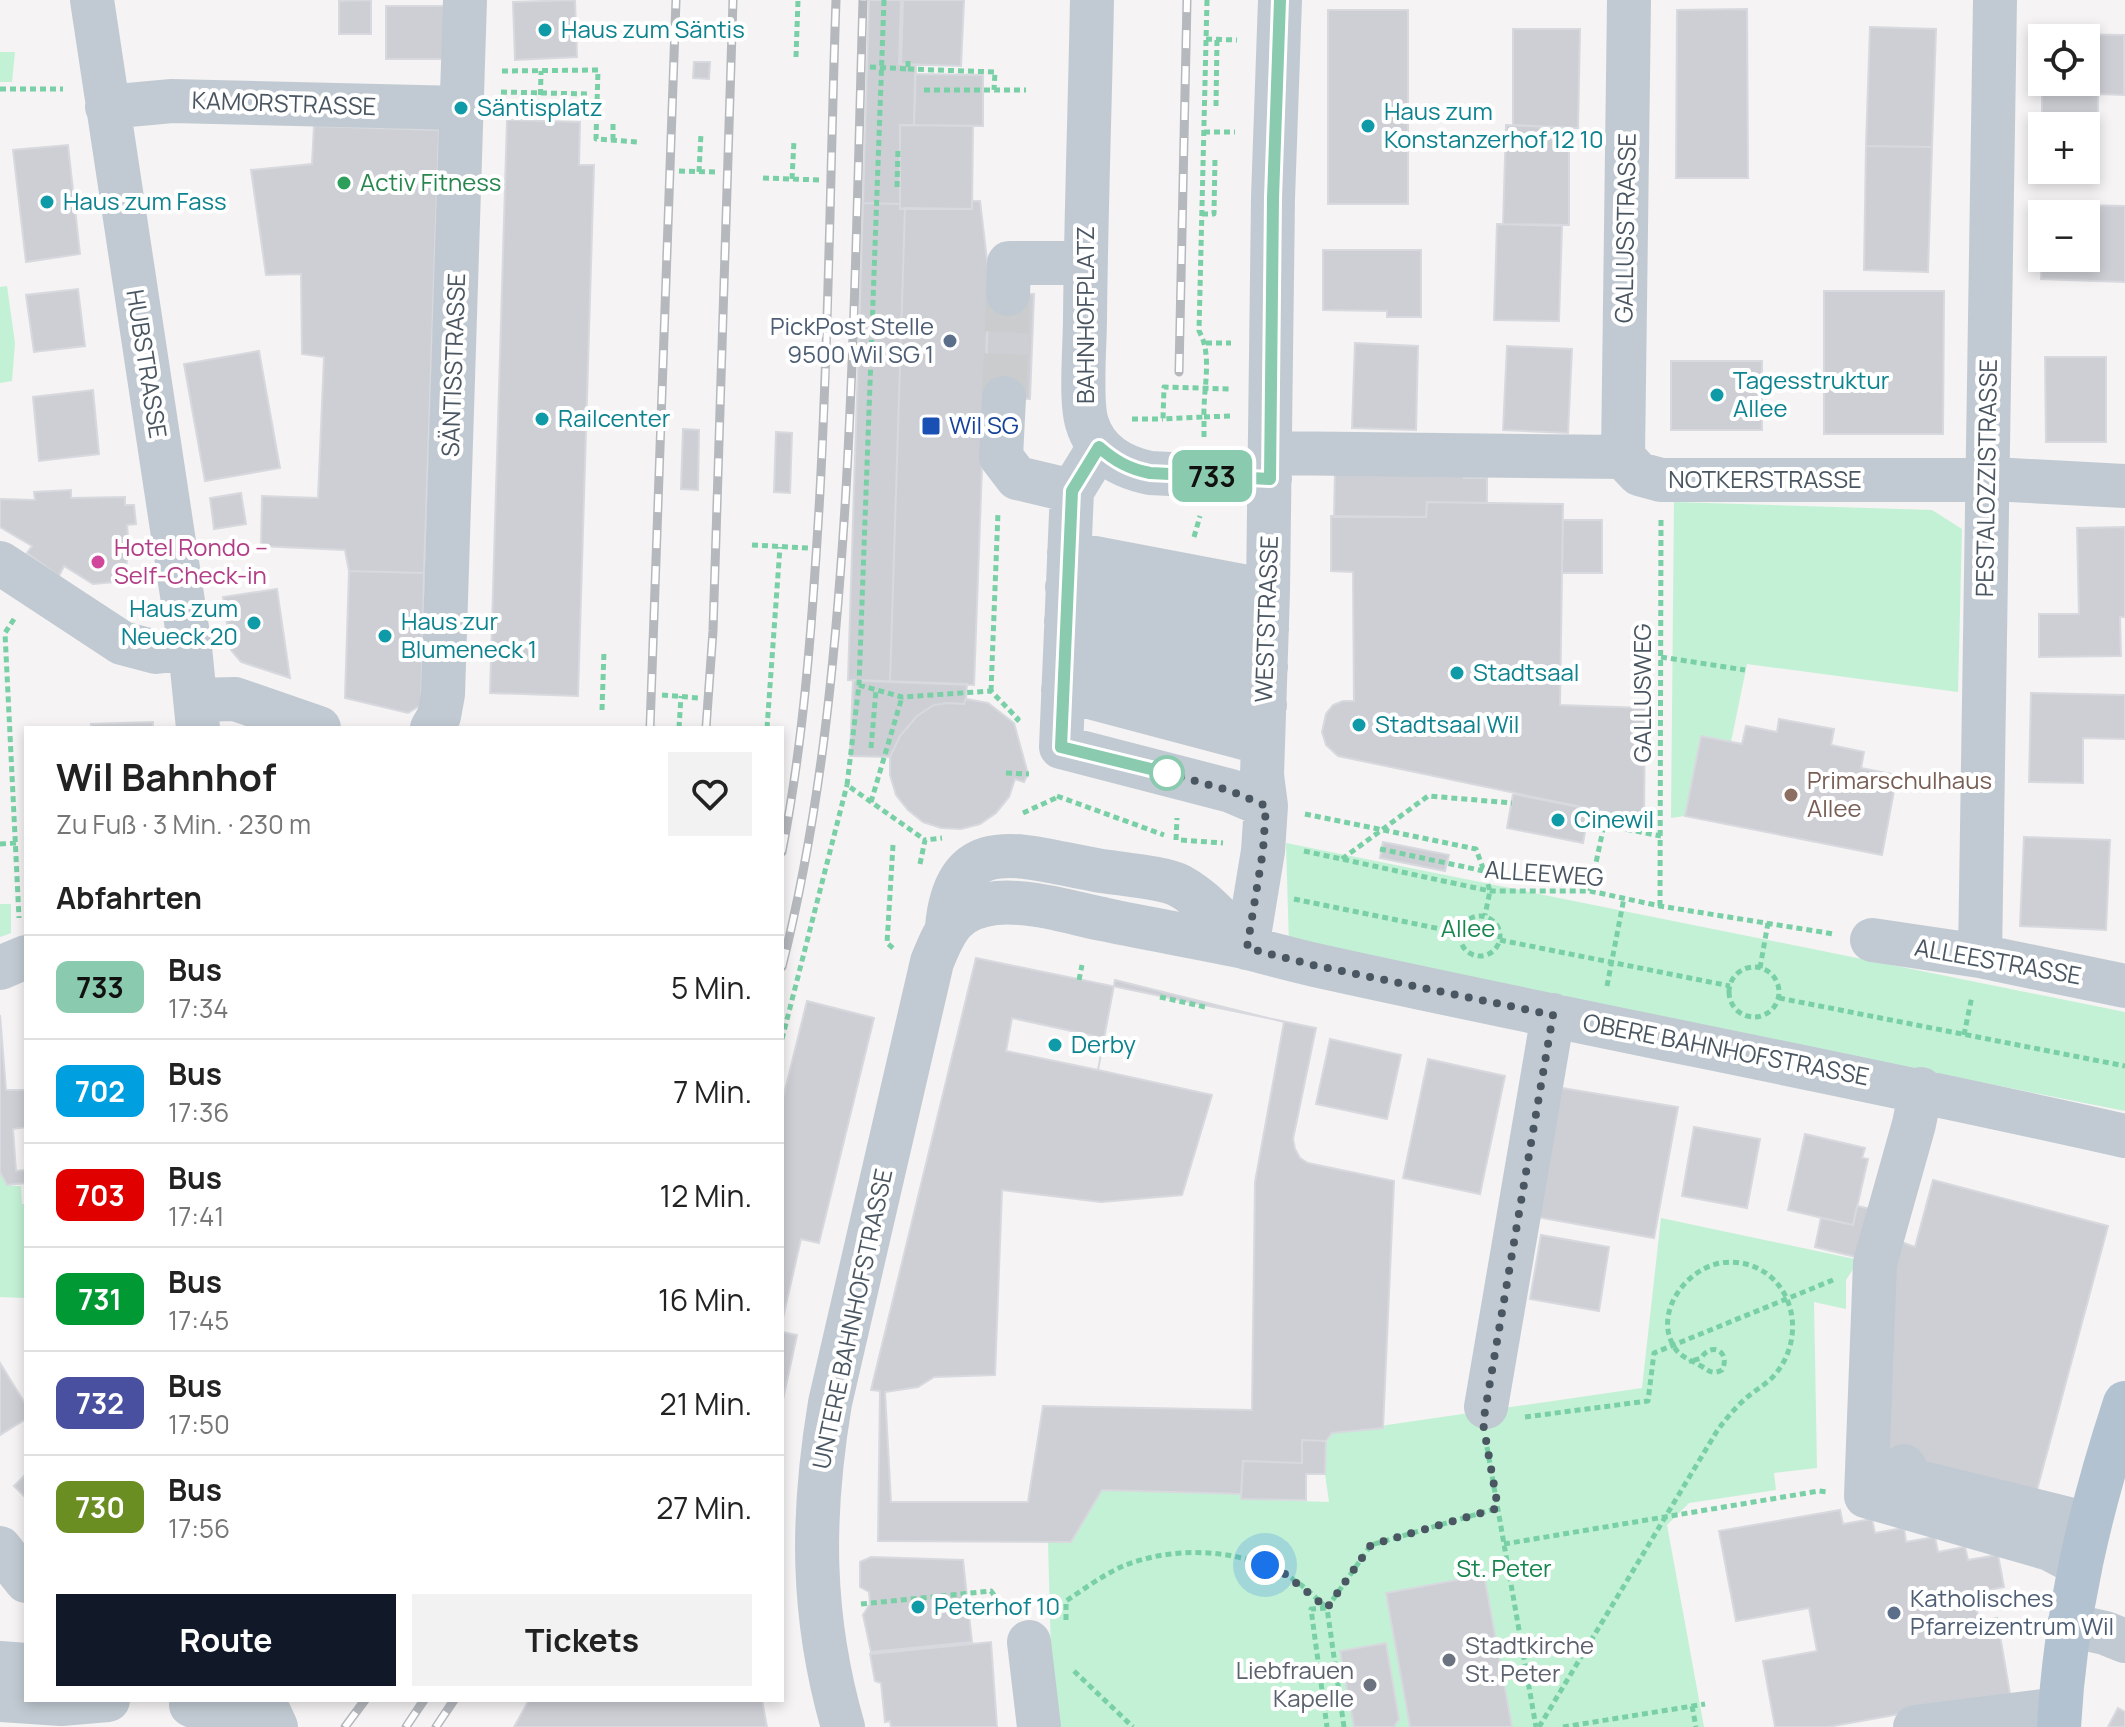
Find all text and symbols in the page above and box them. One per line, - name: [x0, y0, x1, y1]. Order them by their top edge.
- place label: Haus zum Säntis: [561, 12, 745, 45]
- marker: Haus zum Säntis: [536, 21, 554, 39]
- map controls: [2028, 24, 2100, 272]
- button: locate: [2028, 24, 2100, 96]
- street label: KAMORSTRASSE: [191, 83, 377, 122]
- place label: Säntisplatz: [477, 90, 603, 123]
- place label: Haus zum Konstanzerhof 12 10: [1384, 94, 1604, 155]
- marker: Säntisplatz: [452, 99, 470, 117]
- button: +: [2028, 112, 2100, 184]
- marker: Haus zum Konstanzerhof 12 10: [1359, 117, 1377, 135]
- street label: GALLUSSTRASSE: [1606, 133, 1643, 323]
- place label: Activ Fitness: [360, 165, 501, 198]
- marker: Activ Fitness: [335, 174, 353, 192]
- place label: Haus zum Fass: [63, 184, 227, 217]
- marker: Haus zum Fass: [38, 193, 56, 211]
- button: −: [2028, 200, 2100, 272]
- street label: BAHNHOFPLATZ: [1068, 226, 1101, 404]
- street label: SÄNTISSTRASSE: [433, 272, 472, 458]
- street label: HUBSTRASSE: [119, 287, 176, 441]
- place label: PickPost Stelle 9500 Wil SG 1: [770, 309, 934, 370]
- marker: PickPost Stelle 9500 Wil SG 1: [941, 332, 959, 350]
- street label: PESTALOZZISTRASSE: [1967, 359, 2004, 597]
- place label: Tagesstruktur Allee: [1733, 363, 1890, 424]
- marker: Tagesstruktur Allee: [1708, 386, 1726, 404]
- place label: Railcenter: [558, 401, 671, 434]
- place label: Wil SG: [949, 408, 1019, 441]
- marker: Railcenter: [533, 410, 551, 428]
- marker: Wil SG: [920, 415, 942, 437]
- line badge: 733: [1166, 450, 1258, 502]
- text: 733: [1188, 457, 1236, 495]
- street label: NOTKERSTRASSE: [1668, 462, 1862, 495]
- place label: Hotel Rondo – Self-Check-in: [114, 530, 268, 591]
- street label: WESTSTRASSE: [1246, 535, 1285, 703]
- marker: Hotel Rondo – Self-Check-in: [89, 553, 107, 571]
- place label: Haus zum Neueck 20: [121, 591, 238, 652]
- place label: Haus zur Blumeneck 1: [401, 604, 537, 665]
- marker: Haus zum Neueck 20: [245, 614, 263, 632]
- street label: GALLUSWEG: [1625, 623, 1658, 762]
- marker: Haus zur Blumeneck 1: [376, 627, 394, 645]
- place label: Stadtsaal: [1473, 655, 1579, 688]
- marker: Stadtsaal: [1448, 664, 1466, 682]
- place label: Stadtsaal Wil: [1375, 707, 1519, 740]
- marker: Stadtsaal Wil: [1350, 716, 1368, 734]
- text: Wil Bahnhof: [56, 750, 276, 802]
- button: heart: [668, 752, 752, 836]
- unlabelled marker: [1150, 756, 1184, 790]
- place label: Primarschulhaus Allee: [1807, 763, 1992, 824]
- marker: Primarschulhaus Allee: [1782, 786, 1800, 804]
- place label: Cinewil: [1574, 802, 1654, 835]
- text: Zu Fuß · 3 Min. · 230 m: [56, 806, 311, 842]
- marker: Cinewil: [1549, 811, 1567, 829]
- street label: ALLEEWEG: [1483, 852, 1605, 893]
- text: Abfahrten: [56, 877, 202, 918]
- park label: Allee: [1441, 911, 1495, 944]
- street label: ALLEESTRASSE: [1912, 930, 2084, 991]
- text: Bus: [168, 949, 222, 990]
- text: 5 Min.: [671, 967, 752, 1008]
- text: 733: [76, 968, 124, 1006]
- text: 17:34: [168, 990, 229, 1026]
- street label: OBERE BAHNHOFSTRASSE: [1580, 1005, 1872, 1092]
- place label: Derby: [1071, 1027, 1136, 1060]
- marker: Derby: [1046, 1036, 1064, 1054]
- text: Bus: [168, 1053, 222, 1094]
- text: 7 Min.: [673, 1071, 752, 1112]
- text: 702: [75, 1072, 125, 1110]
- text: 17:36: [168, 1094, 229, 1130]
- text: Bus: [168, 1157, 222, 1198]
- street label: UNTERE BAHNHOFSTRASSE: [804, 1166, 899, 1472]
- text: 12 Min.: [660, 1175, 752, 1216]
- text: 703: [75, 1176, 125, 1214]
- text: 17:41: [168, 1198, 224, 1234]
- text: Bus: [168, 1261, 222, 1302]
- text: 16 Min.: [658, 1279, 752, 1320]
- text: 731: [78, 1280, 122, 1318]
- text: 17:45: [168, 1302, 229, 1338]
- text: Bus: [168, 1365, 222, 1406]
- text: 21 Min.: [660, 1383, 752, 1424]
- text: 732: [76, 1384, 124, 1422]
- text: 17:50: [168, 1406, 230, 1442]
- text: Bus: [168, 1469, 222, 1510]
- text: 27 Min.: [656, 1487, 752, 1528]
- text: 730: [75, 1488, 125, 1526]
- text: 17:56: [168, 1510, 230, 1546]
- your location: [1245, 1545, 1285, 1585]
- park label: St. Peter: [1456, 1551, 1552, 1584]
- place label: Katholisches Pfarreizentrum Wil: [1910, 1581, 2114, 1642]
- place label: Peterhof 10: [934, 1589, 1060, 1622]
- button: Route: [56, 1594, 396, 1686]
- button: Tickets: [412, 1594, 752, 1686]
- marker: Peterhof 10: [909, 1598, 927, 1616]
- marker: Katholisches Pfarreizentrum Wil: [1885, 1604, 1903, 1622]
- place label: Stadtkirche St. Peter: [1465, 1628, 1594, 1689]
- marker: Stadtkirche St. Peter: [1440, 1651, 1458, 1669]
- place label: Liebfrauen Kapelle: [1236, 1653, 1354, 1714]
- marker: Liebfrauen Kapelle: [1361, 1676, 1379, 1694]

